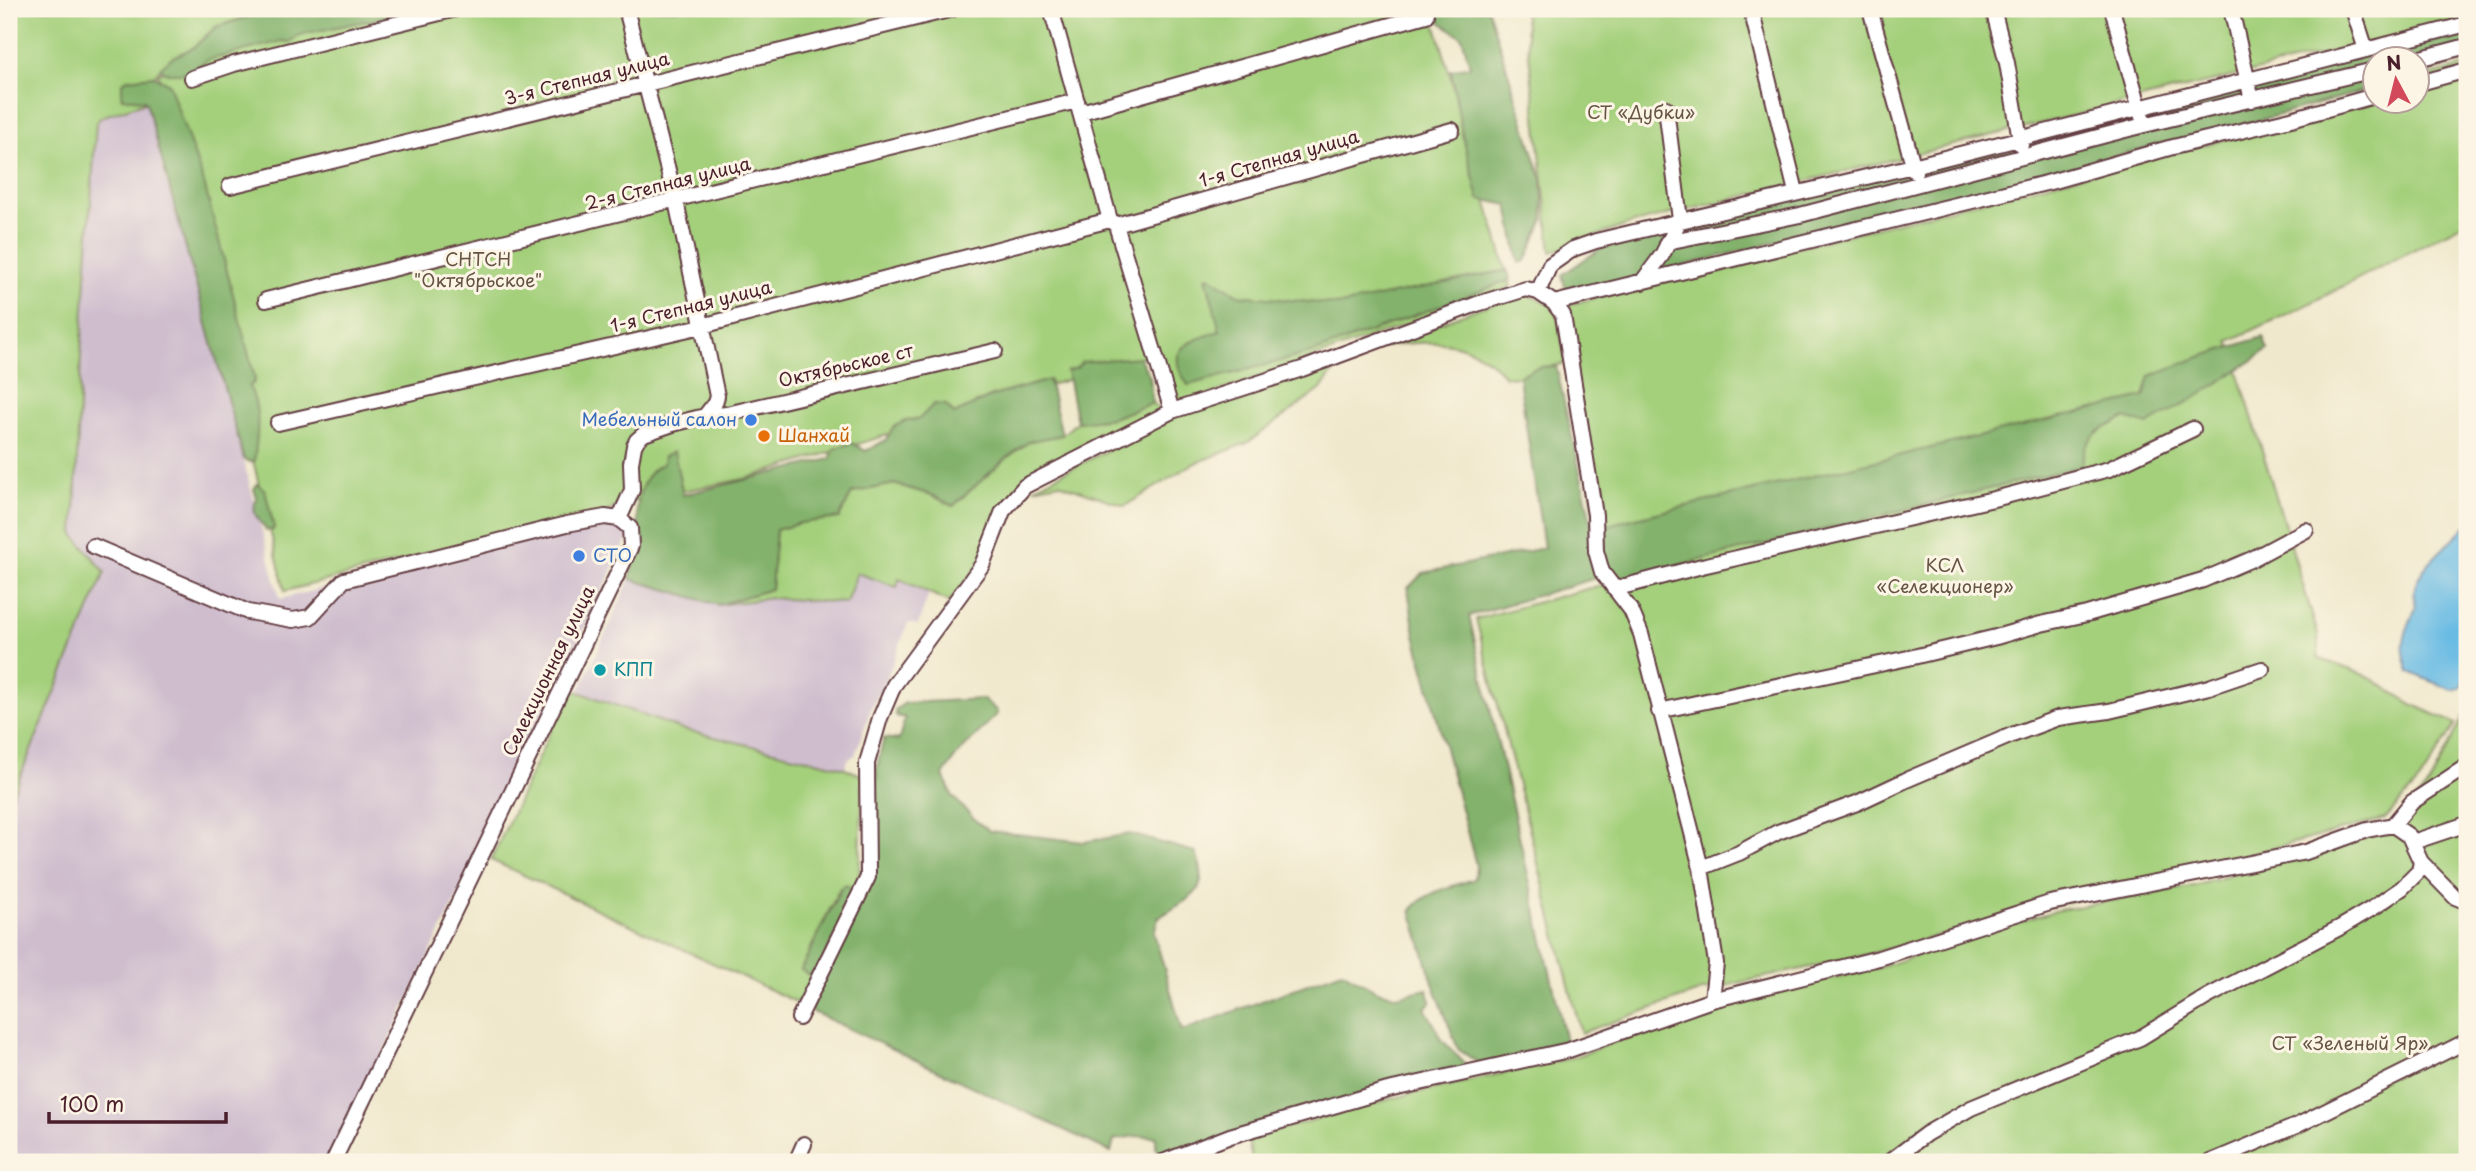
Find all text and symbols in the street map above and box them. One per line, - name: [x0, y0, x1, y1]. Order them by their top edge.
- street label: 3-я Степная улица: [501, 44, 673, 111]
- north arrow: [2360, 46, 2430, 116]
- text: N: [2385, 47, 2403, 77]
- park label: СТ «Дубки»: [1587, 98, 1695, 125]
- street label: 1-я Степная улица: [1195, 122, 1362, 193]
- street label: 2-я Степная улица: [582, 149, 754, 216]
- park label: СНТСН "Октябрьское": [414, 245, 542, 293]
- street label: 1-я Степная улица: [607, 272, 775, 339]
- street label: Октябрьское ст: [776, 336, 916, 393]
- place label: Мебельный салон: [581, 405, 737, 432]
- marker: Мебельный салон: [743, 412, 759, 428]
- place label: Шанхай: [778, 421, 850, 448]
- marker: Шанхай: [756, 428, 772, 444]
- place label: СТО: [593, 541, 632, 568]
- marker: СТО: [571, 548, 587, 564]
- park label: КСЛ «Селекционер»: [1877, 551, 2014, 599]
- street label: Селекционная улица: [495, 580, 601, 760]
- place label: КПП: [614, 655, 654, 682]
- marker: КПП: [592, 662, 608, 678]
- park label: СТ «Зеленый Яр»: [2272, 1029, 2428, 1056]
- scale bar: [49, 1080, 226, 1124]
- text: 100 m: [60, 1087, 124, 1119]

